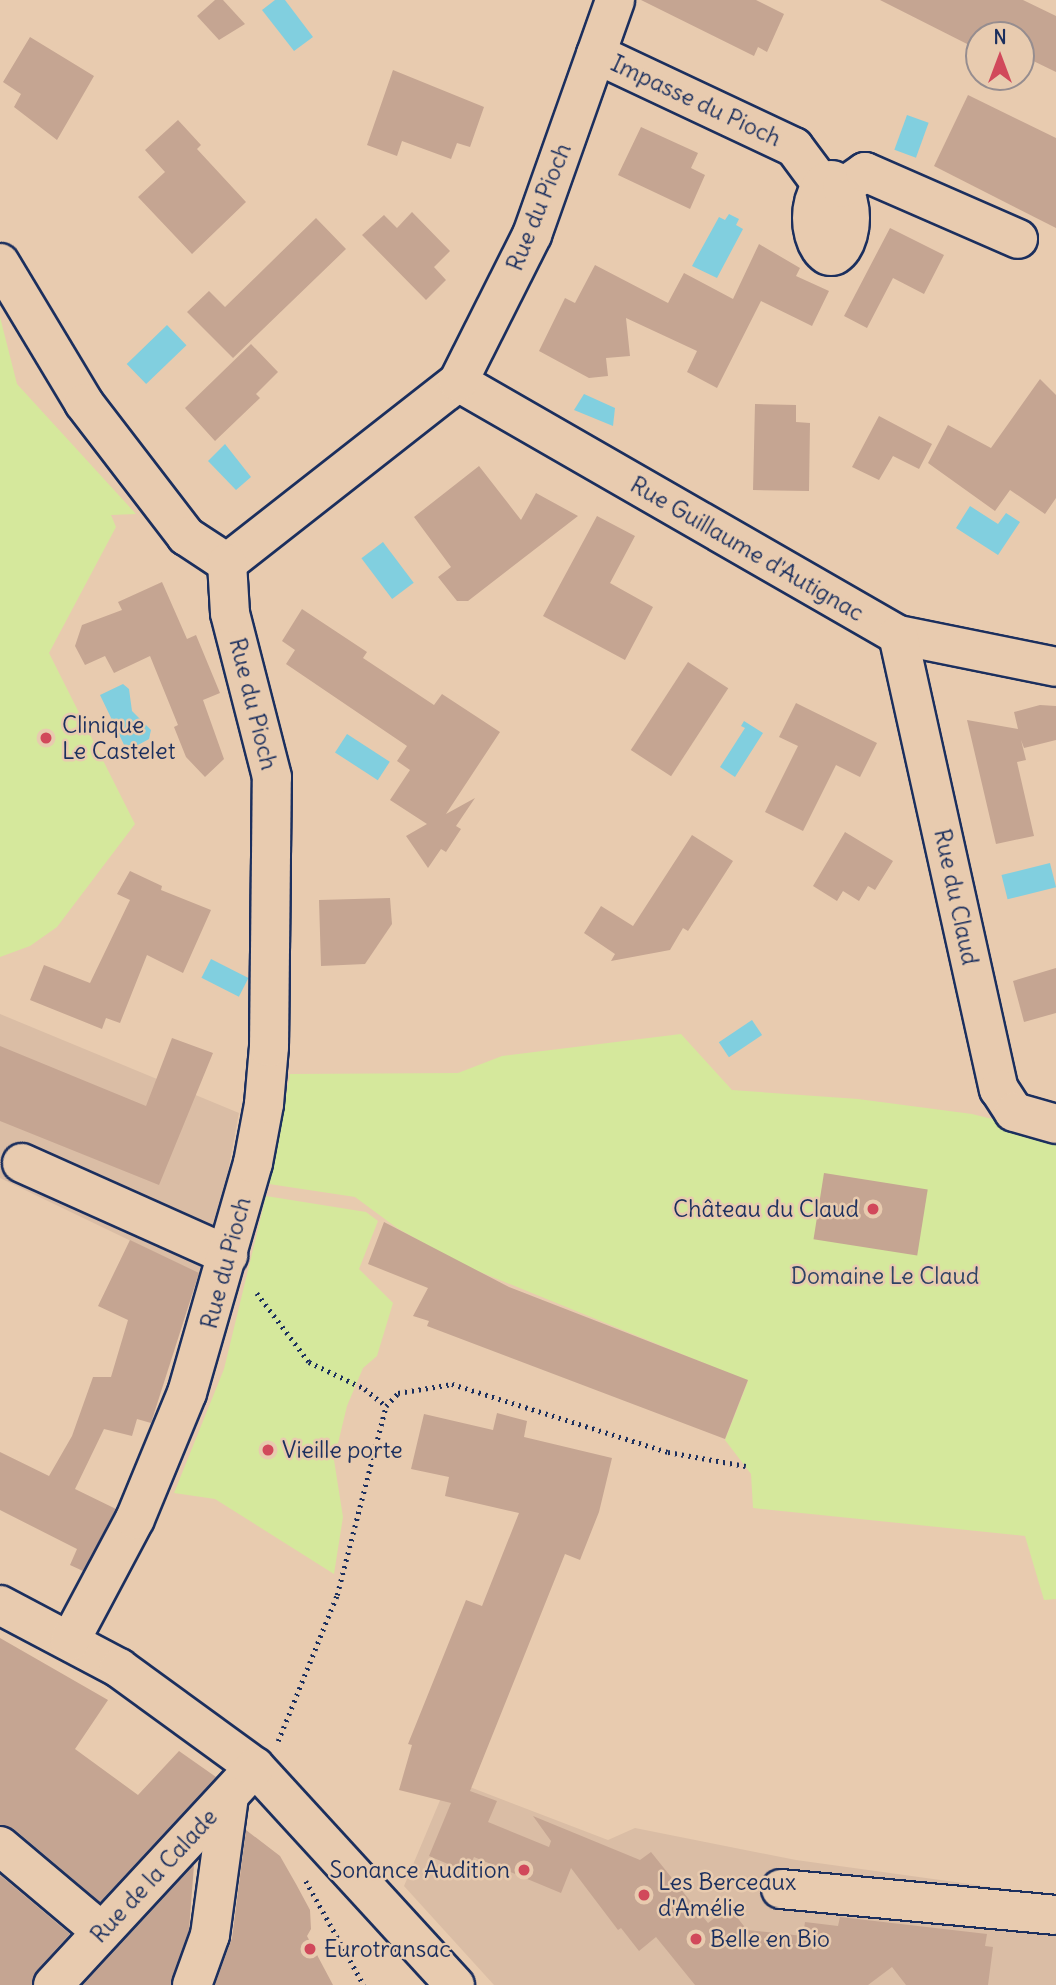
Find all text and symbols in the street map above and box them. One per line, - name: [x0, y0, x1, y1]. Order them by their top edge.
- north arrow: [965, 21, 1035, 91]
- text: N: [993, 25, 1007, 49]
- street label: Impasse du Pioch: [607, 50, 785, 152]
- street label: Rue du Pioch: [501, 139, 577, 275]
- street label: Rue Guillaume d'Autignac: [625, 471, 869, 627]
- street label: Rue du Pioch: [223, 635, 283, 773]
- place label: Clinique Le Castelet: [62, 711, 175, 765]
- marker: Clinique Le Castelet: [36, 728, 56, 748]
- street label: Rue du Claud: [928, 827, 984, 967]
- street label: Rue du Pioch: [195, 1194, 257, 1332]
- place label: Château du Claud: [673, 1195, 859, 1223]
- marker: Château du Claud: [865, 1201, 881, 1217]
- park label: Domaine Le Claud: [791, 1262, 979, 1290]
- place label: Vieille porte: [282, 1436, 403, 1464]
- marker: Vieille porte: [260, 1442, 276, 1458]
- street label: Rue de la Calade: [85, 1803, 223, 1949]
- place label: Sonance Audition: [329, 1856, 510, 1884]
- marker: Sonance Audition: [516, 1862, 532, 1878]
- place label: Les Berceaux d'Amélie: [658, 1868, 796, 1922]
- marker: Les Berceaux d'Amélie: [636, 1887, 652, 1903]
- place label: Belle en Bio: [710, 1925, 830, 1953]
- marker: Belle en Bio: [688, 1931, 704, 1947]
- place label: Eurotransac: [324, 1935, 451, 1963]
- marker: Eurotransac: [302, 1941, 318, 1957]

